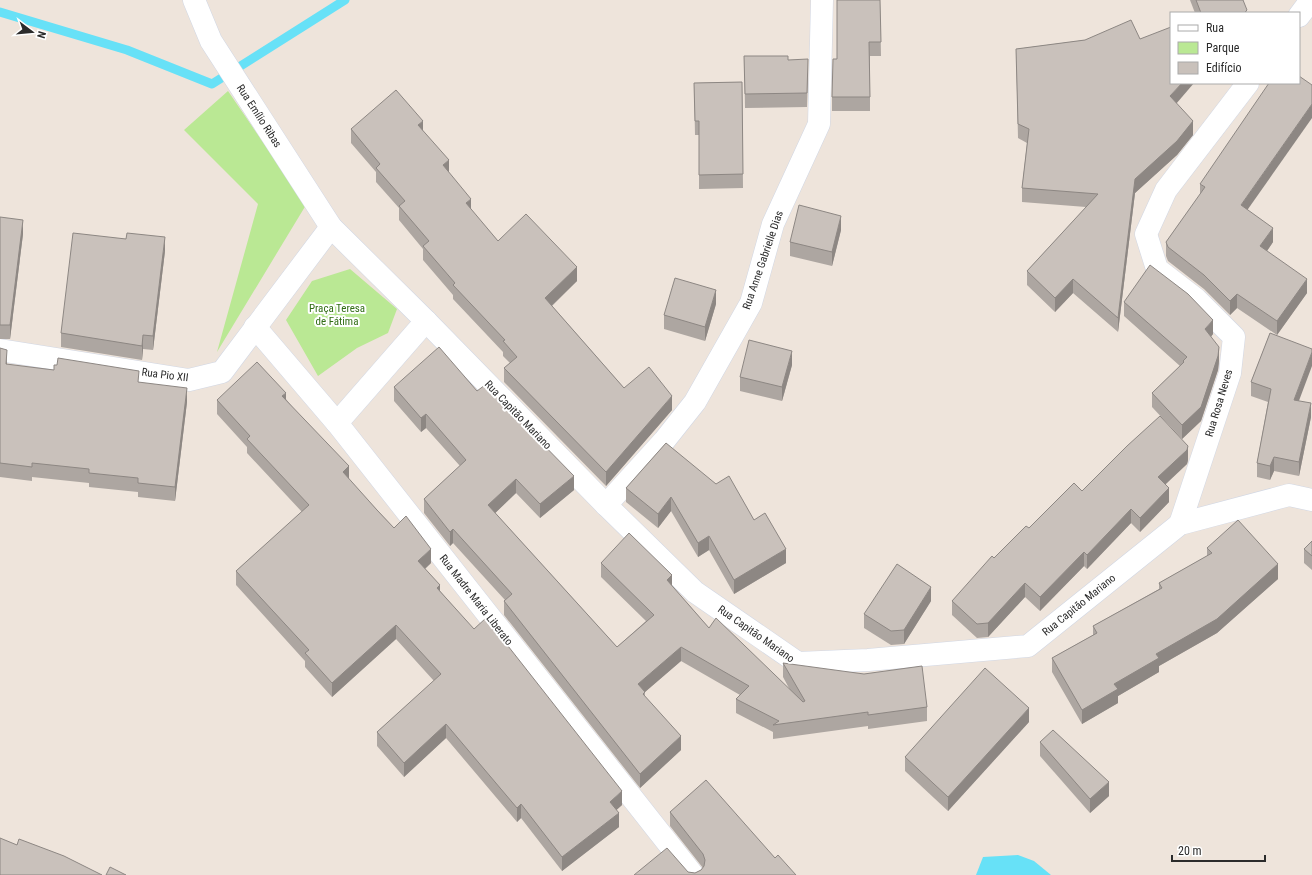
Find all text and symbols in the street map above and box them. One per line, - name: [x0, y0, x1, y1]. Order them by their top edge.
- north arrow: [12, 12, 52, 52]
- legend: [1170, 12, 1300, 84]
- text: Rua: [1206, 21, 1224, 35]
- text: N: [34, 30, 48, 40]
- text: Parque: [1206, 41, 1240, 55]
- text: Edifício: [1206, 61, 1242, 75]
- street label: Rua Emílio Ribas: [234, 82, 284, 150]
- street label: Rua Anne Gabrielle Dias: [740, 209, 786, 311]
- park label: Praça Teresa de Fátima: [309, 302, 365, 328]
- street label: Rua Pio XII: [141, 366, 189, 384]
- street label: Rua Rosa Neves: [1203, 368, 1235, 438]
- street label: Rua Capitão Mariano: [482, 378, 554, 452]
- street label: Rua Madre Maria Liberato: [437, 552, 516, 648]
- street label: Rua Capitão Mariano: [1040, 571, 1119, 639]
- street label: Rua Capitão Mariano: [715, 603, 797, 666]
- scale bar: [1172, 837, 1265, 863]
- text: 20 m: [1178, 844, 1202, 858]

